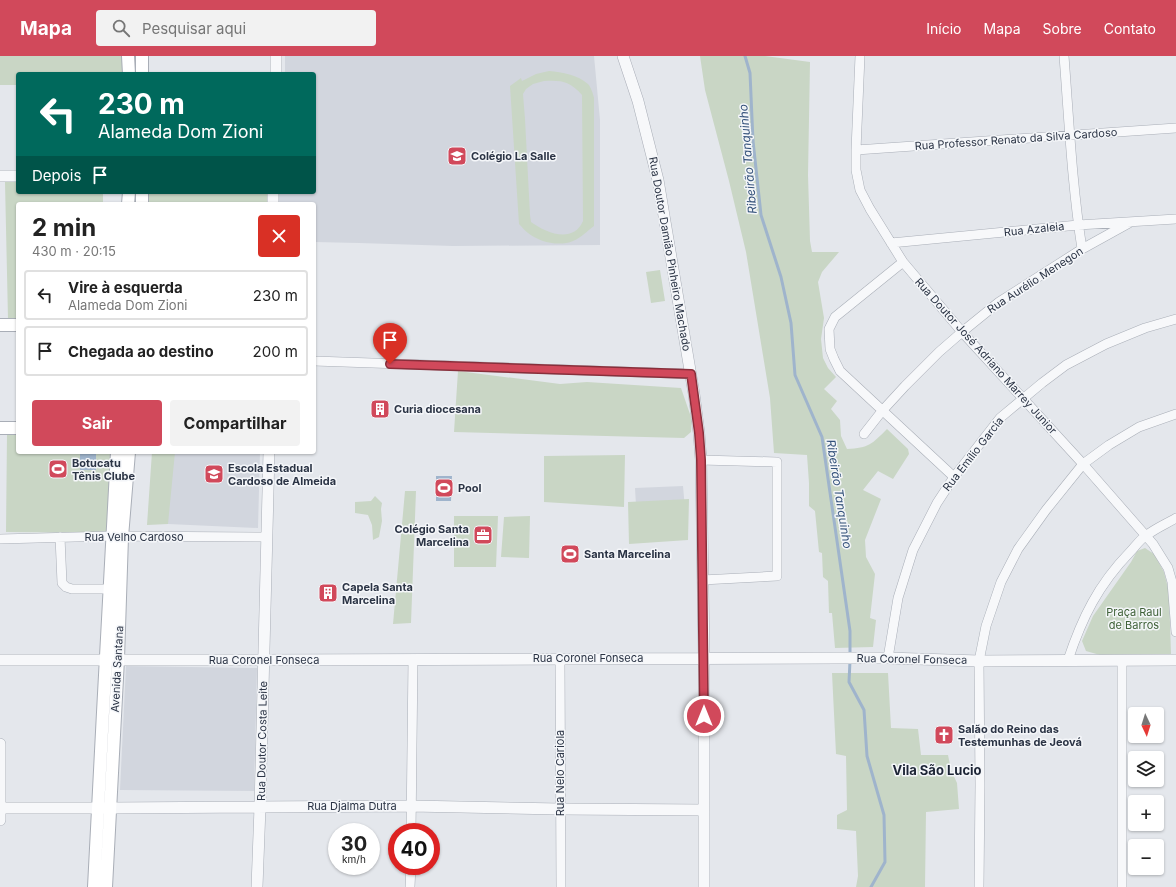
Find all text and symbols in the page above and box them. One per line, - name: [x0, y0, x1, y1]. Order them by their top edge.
- search box: [96, 10, 376, 46]
- text: Mapa: [20, 17, 72, 40]
- icon: search: [110, 17, 132, 39]
- text: Pesquisar aqui: [142, 19, 246, 38]
- text: Início: [926, 20, 962, 37]
- text: Mapa: [984, 20, 1021, 37]
- text: Sobre: [1043, 20, 1082, 37]
- text: Contato: [1104, 20, 1156, 37]
- text: 230 m: [98, 87, 185, 121]
- icon: left: [32, 88, 84, 140]
- water label: Ribeirão Tanquinho: [735, 103, 760, 215]
- text: Alameda Dom Zioni: [98, 121, 263, 142]
- street label: Rua Professor Renato da Silva Cardoso: [914, 125, 1118, 153]
- school or university icon: Colégio La Salle: [446, 145, 468, 167]
- place label: Colégio La Salle: [471, 149, 556, 163]
- street label: Rua Doutor Damião Pinheiro Machado: [646, 156, 694, 353]
- icon: arrive: [89, 164, 111, 186]
- text: Depois: [32, 166, 81, 185]
- text: 2 min: [32, 213, 96, 242]
- button: close: [258, 215, 300, 257]
- street label: Rua Azaleia: [1003, 219, 1065, 239]
- text: 430 m · 20:15: [32, 243, 116, 259]
- street label: Rua Aurélio Menegon: [984, 244, 1086, 316]
- street label: Rua Doutor José Adriano Marrey Junior: [912, 275, 1060, 437]
- text: Vire à esquerda: [68, 278, 183, 297]
- icon: left: [34, 284, 56, 306]
- text: 230 m: [253, 286, 298, 305]
- text: Alameda Dom Zioni: [68, 297, 187, 313]
- pin: [373, 323, 407, 364]
- icon: arrive: [379, 329, 401, 351]
- icon: arrive: [34, 340, 56, 362]
- text: Chegada ao destino: [68, 342, 214, 361]
- text: 200 m: [253, 342, 298, 361]
- building icon: Curia diocesana: [369, 398, 391, 420]
- button: Sair: [32, 400, 162, 446]
- button: Compartilhar: [170, 400, 300, 446]
- place label: Curia diocesana: [394, 402, 481, 416]
- street label: Rua Emílio Garcia: [940, 414, 1006, 494]
- water label: Ribeirão Tanquinho: [823, 438, 856, 550]
- place label: Botucatu Tênis Clube: [72, 456, 136, 483]
- sports icon: Botucatu Tênis Clube: [47, 458, 69, 480]
- place label: Escola Estadual Cardoso de Almeida: [228, 461, 336, 488]
- school or university icon: Escola Estadual Cardoso de Almeida: [203, 463, 225, 485]
- sports icon: Pool: [433, 477, 455, 499]
- place label: Pool: [458, 481, 482, 495]
- place label: Colégio Santa Marcelina: [394, 522, 469, 549]
- office icon: Colégio Santa Marcelina: [472, 524, 494, 546]
- street label: Rua Velho Cardoso: [84, 530, 184, 544]
- sports icon: Santa Marcelina: [559, 543, 581, 565]
- place label: Santa Marcelina: [584, 547, 671, 561]
- place label: Capela Santa Marcelina: [342, 580, 413, 607]
- building icon: Capela Santa Marcelina: [317, 582, 339, 604]
- park label: Praça Raul de Barros: [1106, 605, 1162, 632]
- street label: Avenida Santana: [108, 625, 126, 713]
- street label: Rua Coronel Fonseca: [533, 651, 643, 665]
- street label: Rua Coronel Fonseca: [857, 651, 967, 667]
- street label: Rua Coronel Fonseca: [209, 653, 319, 667]
- street label: Rua Doutor Costa Leite: [254, 681, 270, 801]
- position arrow: [683, 695, 725, 737]
- north arrow: [1128, 707, 1164, 743]
- map controls: [1128, 707, 1164, 875]
- place label: Salão do Reino das Testemunhas de Jeová: [958, 722, 1082, 749]
- church icon: Salão do Reino das Testemunhas de Jeová: [933, 724, 955, 746]
- street label: Rua Nelo Cariola: [553, 730, 567, 816]
- button: layers: [1128, 751, 1164, 787]
- district label: Vila São Lucio: [892, 762, 982, 778]
- button: +: [1128, 795, 1164, 831]
- street label: Rua Djalma Dutra: [307, 799, 397, 813]
- speed limit sign: 40: [388, 823, 440, 875]
- text: 30: [341, 832, 367, 856]
- button: −: [1128, 839, 1164, 875]
- text: km/h: [342, 853, 366, 865]

